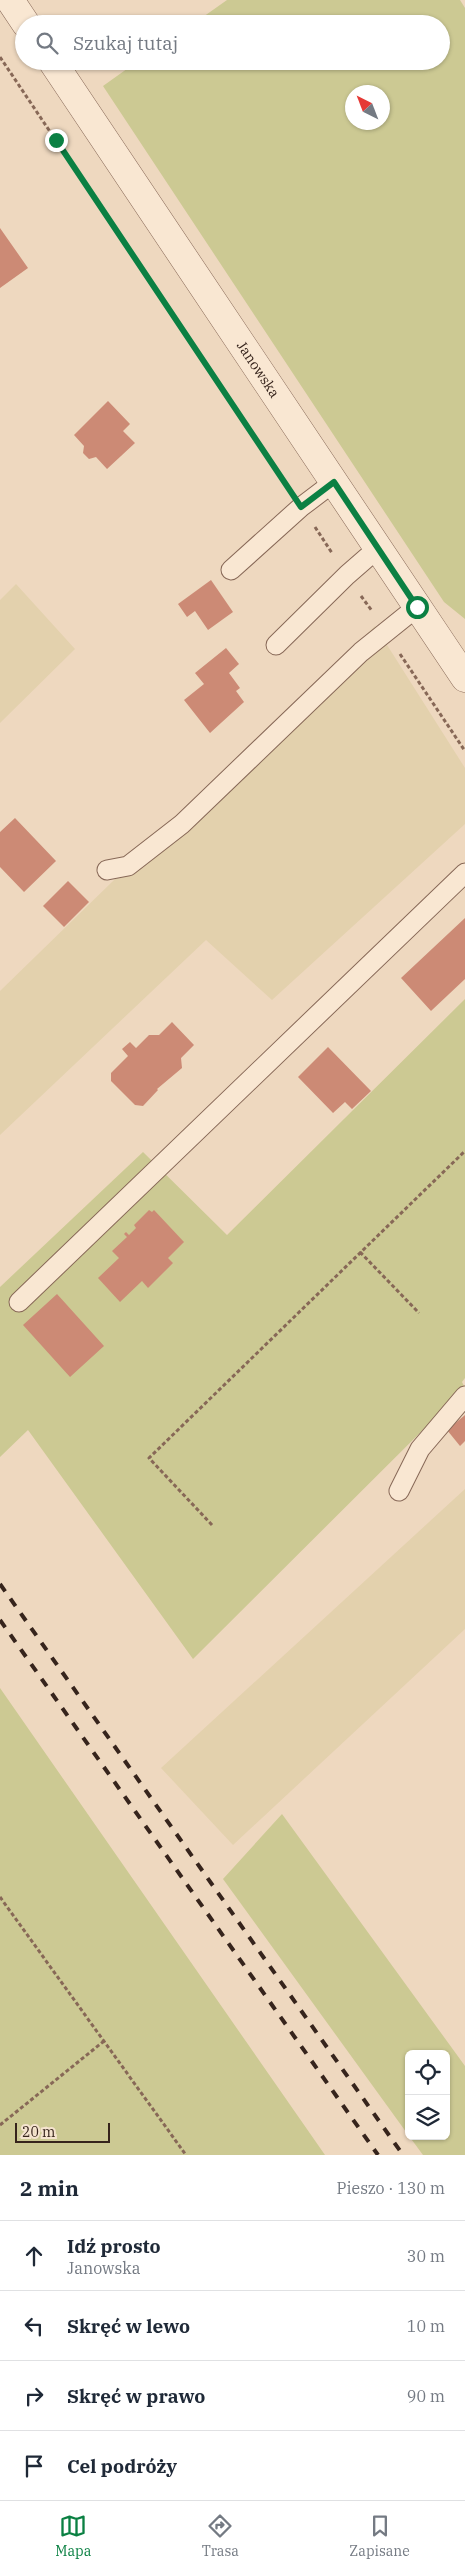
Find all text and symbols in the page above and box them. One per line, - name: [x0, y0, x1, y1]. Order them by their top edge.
- search box: [15, 15, 450, 70]
- icon: search: [33, 29, 61, 57]
- text: Szukaj tutaj: [73, 31, 178, 55]
- north arrow: [345, 85, 390, 130]
- route end: [45, 129, 68, 152]
- street label: Janowska: [233, 338, 284, 401]
- route start: [406, 596, 429, 619]
- map controls: [405, 2050, 450, 2140]
- button: locate: [405, 2050, 450, 2095]
- button: layers: [405, 2095, 450, 2140]
- scale bar: [15, 2120, 110, 2143]
- text: 20 m: [22, 2123, 55, 2141]
- text: 2 min: [20, 2174, 79, 2202]
- text: Pieszo · 130 m: [337, 2178, 445, 2198]
- text: Idź prosto: [67, 2234, 161, 2258]
- icon: ahead: [20, 2242, 48, 2270]
- text: 30 m: [407, 2246, 445, 2266]
- text: Janowska: [67, 2258, 140, 2278]
- icon: left: [20, 2312, 48, 2340]
- text: Skręć w lewo: [67, 2314, 190, 2338]
- text: 10 m: [407, 2316, 445, 2336]
- icon: right: [20, 2382, 48, 2410]
- text: Skręć w prawo: [67, 2384, 205, 2408]
- text: 90 m: [407, 2386, 445, 2406]
- icon: arrive: [20, 2452, 48, 2480]
- text: Cel podróży: [67, 2454, 177, 2478]
- tab: Mapa: [55, 2512, 91, 2560]
- tab: Trasa: [202, 2512, 239, 2560]
- tab: Zapisane: [349, 2512, 410, 2560]

